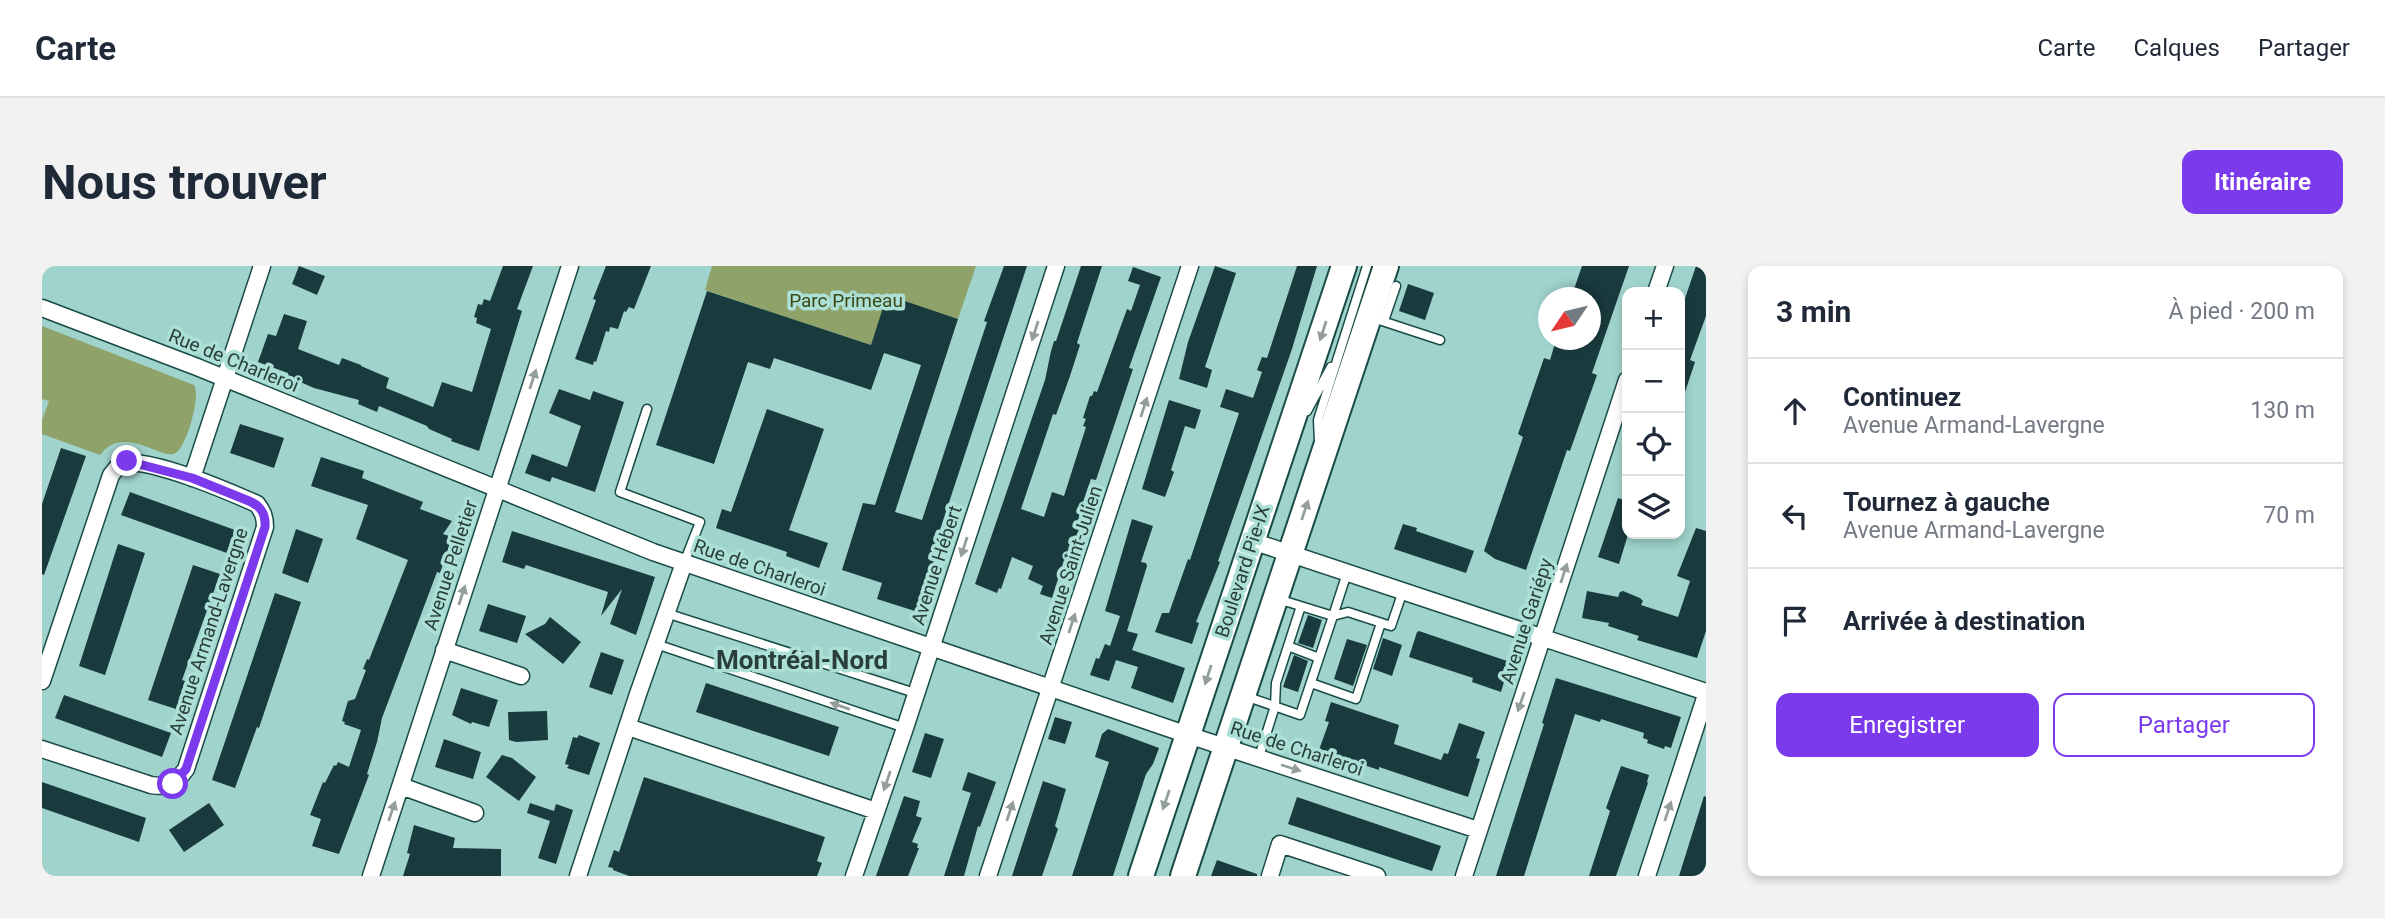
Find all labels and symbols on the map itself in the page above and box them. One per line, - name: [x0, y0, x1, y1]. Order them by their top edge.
- north arrow: [1538, 287, 1601, 350]
- park label: Parc Primeau: [789, 289, 903, 312]
- one-way arrow: [1029, 320, 1039, 341]
- one-way arrow: [1317, 320, 1327, 341]
- street label: Rue de Charleroi: [165, 324, 302, 397]
- one-way arrow: [528, 368, 539, 389]
- one-way arrow: [1139, 397, 1150, 418]
- route end: [111, 445, 142, 476]
- street label: Avenue Saint-Julien: [1034, 483, 1107, 648]
- street label: Avenue Pelletier: [419, 497, 483, 633]
- one-way arrow: [1300, 499, 1311, 520]
- street label: Avenue Hébert: [906, 502, 967, 628]
- street label: Boulevard Pie-IX: [1210, 502, 1275, 640]
- street label: Avenue Armand-Lavergne: [164, 525, 253, 738]
- street label: Rue de Charleroi: [691, 534, 829, 601]
- one-way arrow: [958, 537, 968, 558]
- street label: Avenue Gariépy: [1495, 555, 1558, 687]
- one-way arrow: [1559, 562, 1570, 583]
- one-way arrow: [458, 584, 468, 605]
- one-way arrow: [1068, 613, 1078, 634]
- district label: Montréal-Nord: [716, 645, 888, 675]
- one-way arrow: [1202, 665, 1213, 686]
- one-way arrow: [1515, 692, 1526, 713]
- one-way arrow: [830, 700, 851, 711]
- street label: Rue de Charleroi: [1227, 716, 1366, 781]
- one-way arrow: [1280, 763, 1301, 774]
- route start: [157, 768, 188, 799]
- one-way arrow: [881, 771, 892, 792]
- one-way arrow: [1160, 790, 1171, 811]
- one-way arrow: [1663, 800, 1674, 821]
- one-way arrow: [387, 801, 398, 822]
- one-way arrow: [1005, 801, 1016, 822]

